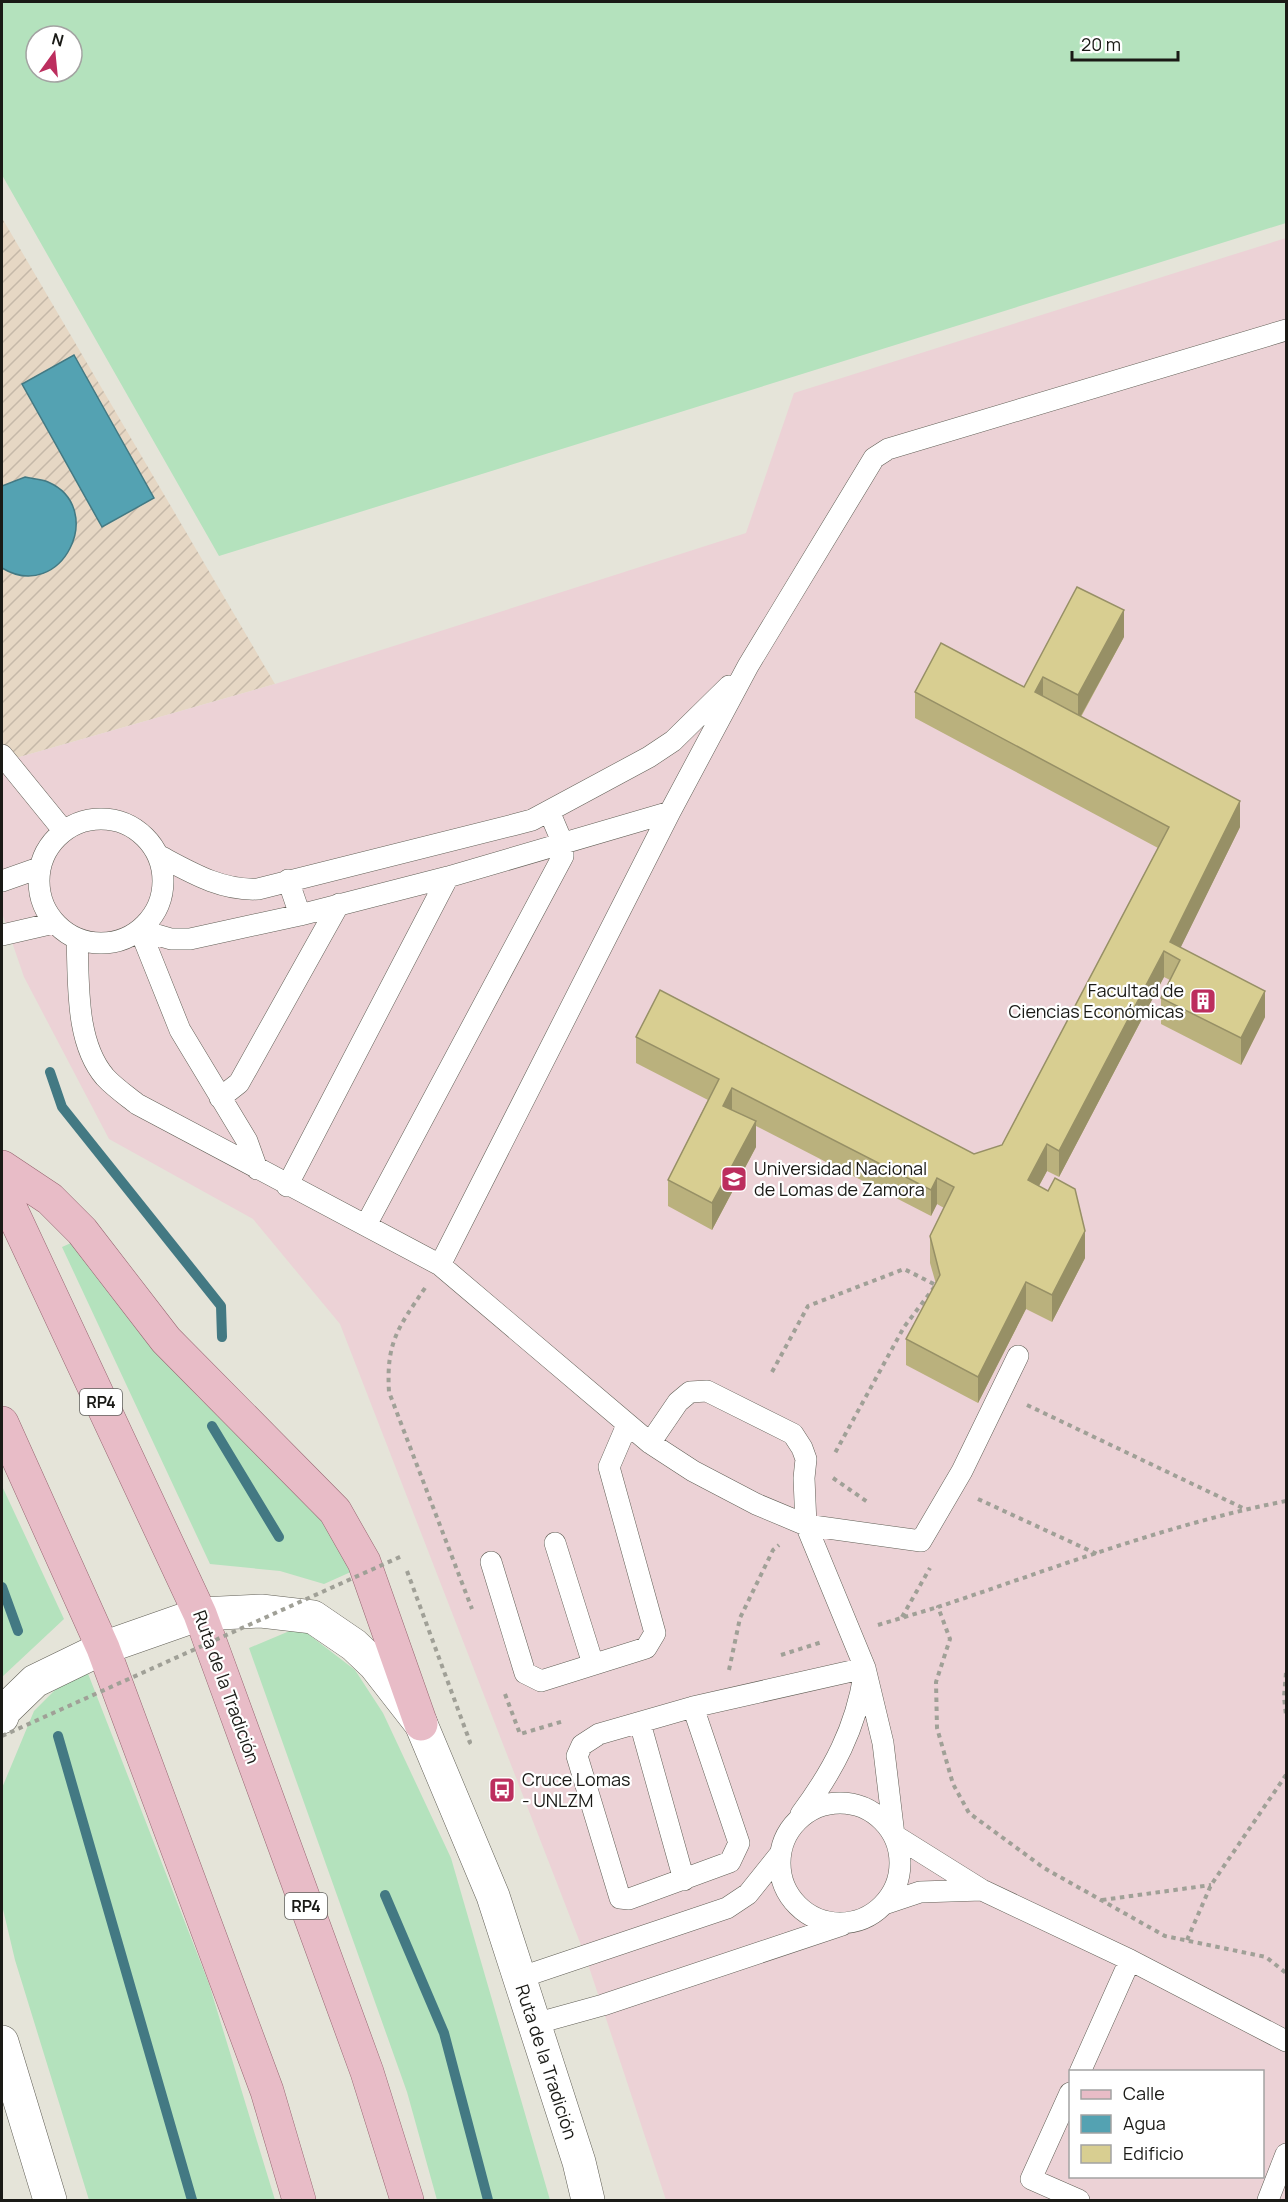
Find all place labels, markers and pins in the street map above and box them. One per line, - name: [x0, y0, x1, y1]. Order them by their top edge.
- place label: Facultad de Ciencias Económicas: [1008, 978, 1184, 1023]
- building icon: Facultad de Ciencias Económicas: [1188, 986, 1218, 1016]
- place label: Universidad Nacional de Lomas de Zamora: [754, 1156, 927, 1201]
- school or university icon: Universidad Nacional de Lomas de Zamora: [719, 1164, 749, 1194]
- place label: Cruce Lomas - UNLZM: [522, 1767, 630, 1812]
- bus stop icon: Cruce Lomas - UNLZM: [487, 1775, 517, 1805]

